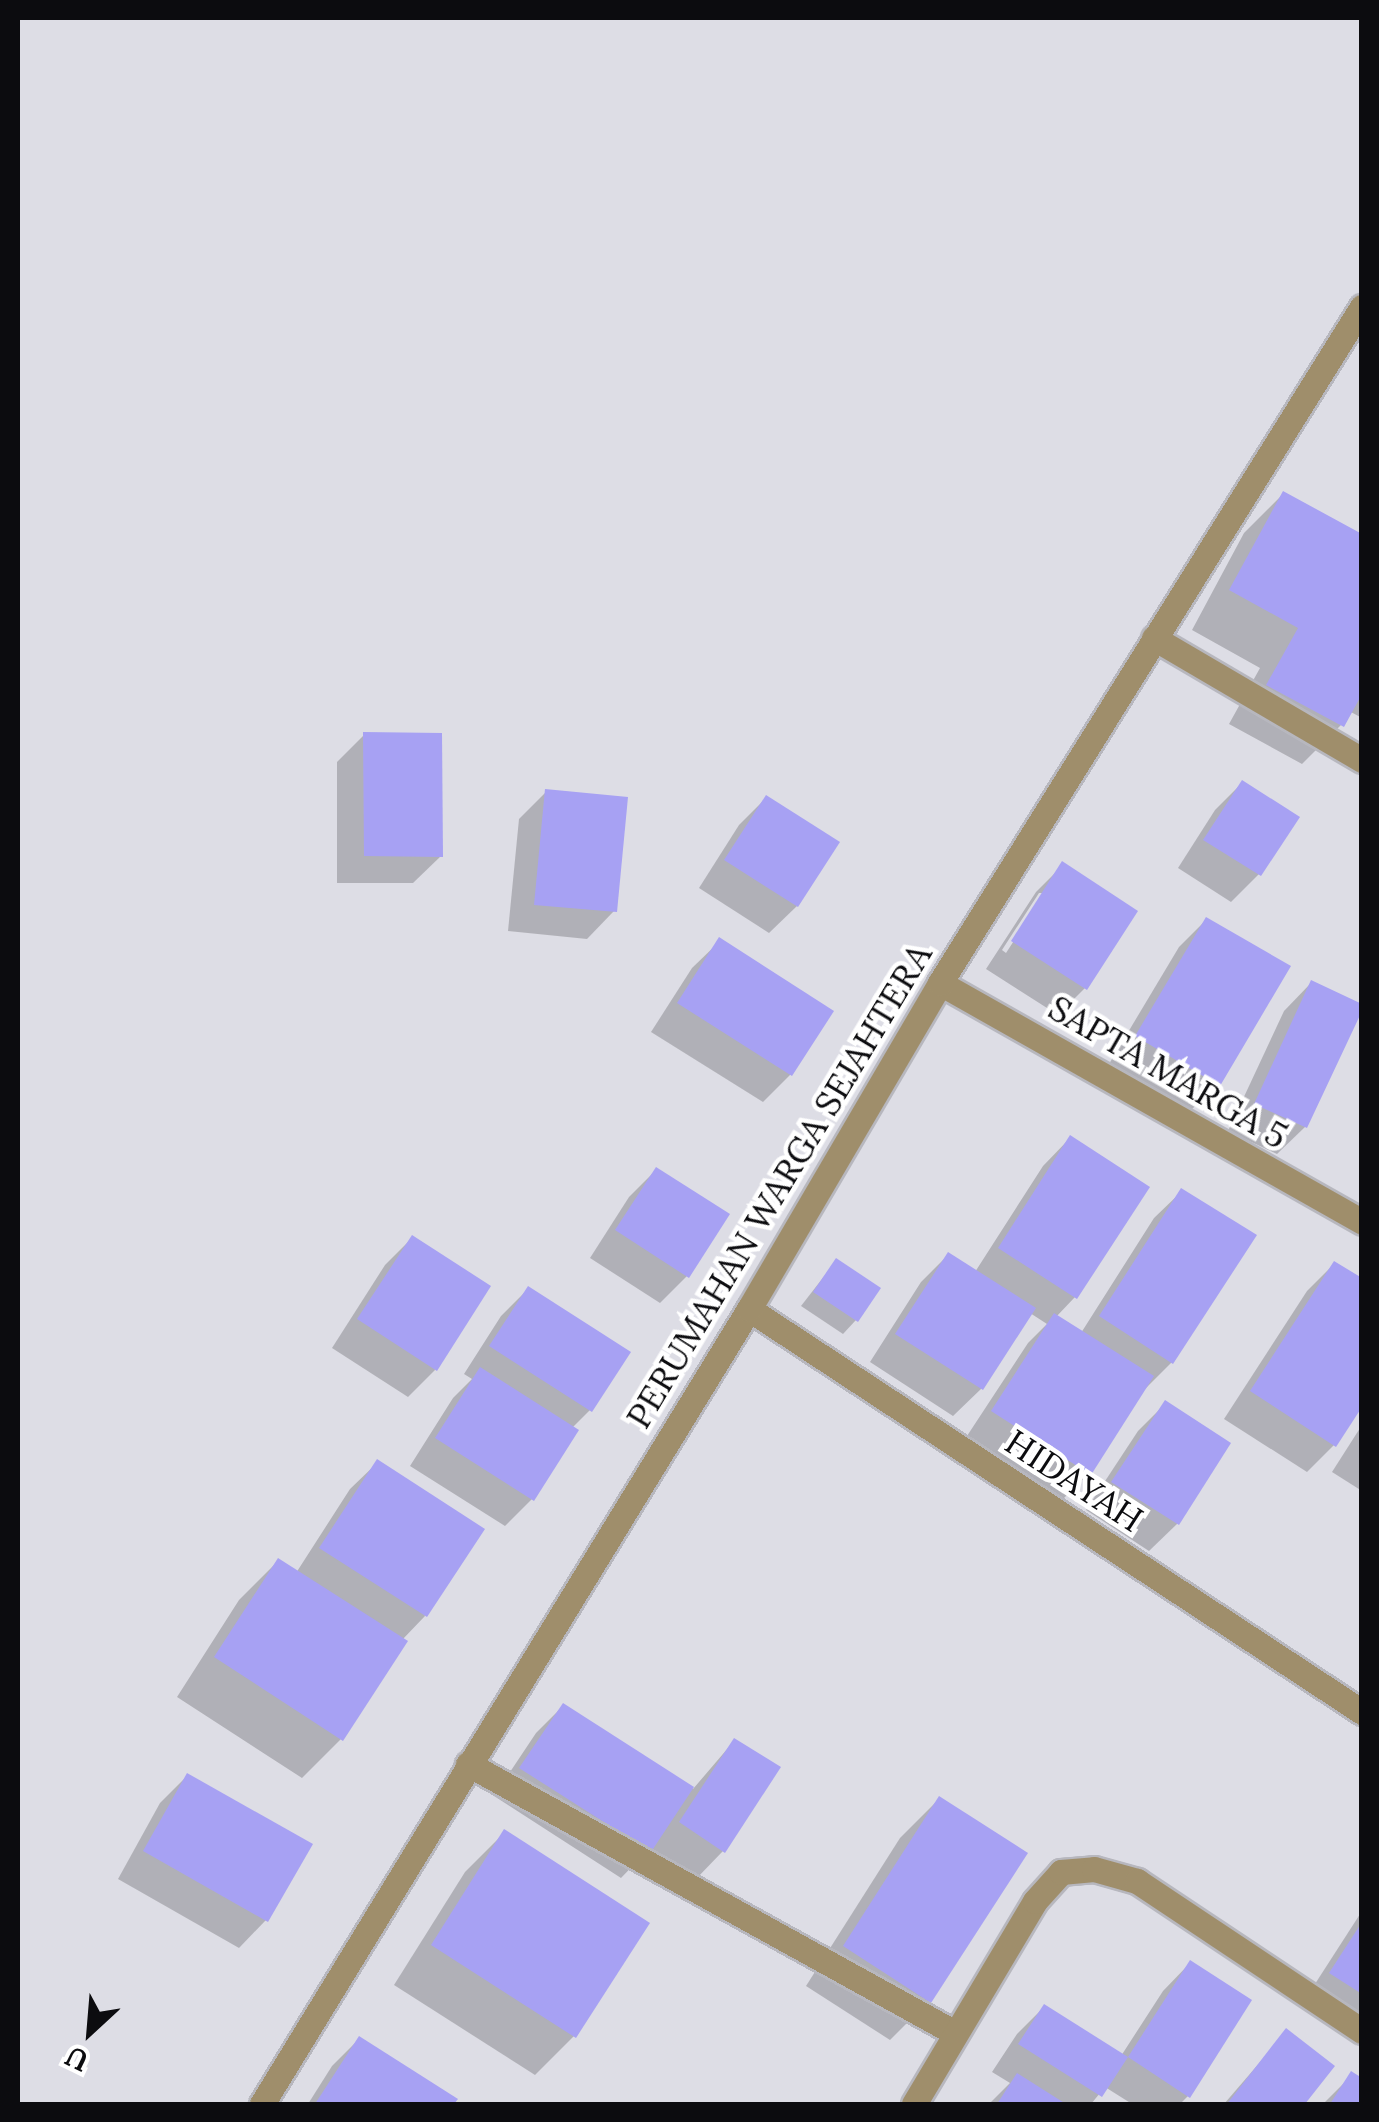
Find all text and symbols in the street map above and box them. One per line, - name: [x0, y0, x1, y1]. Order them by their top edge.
- street label: PERUMAHAN WARGA SEJAHTERA: [617, 936, 941, 1436]
- street label: SAPTA MARGA 5: [1041, 987, 1295, 1157]
- street label: HIDAYAH: [997, 1421, 1151, 1541]
- north arrow: [40, 1982, 140, 2082]
- text: U: [59, 2038, 94, 2080]

